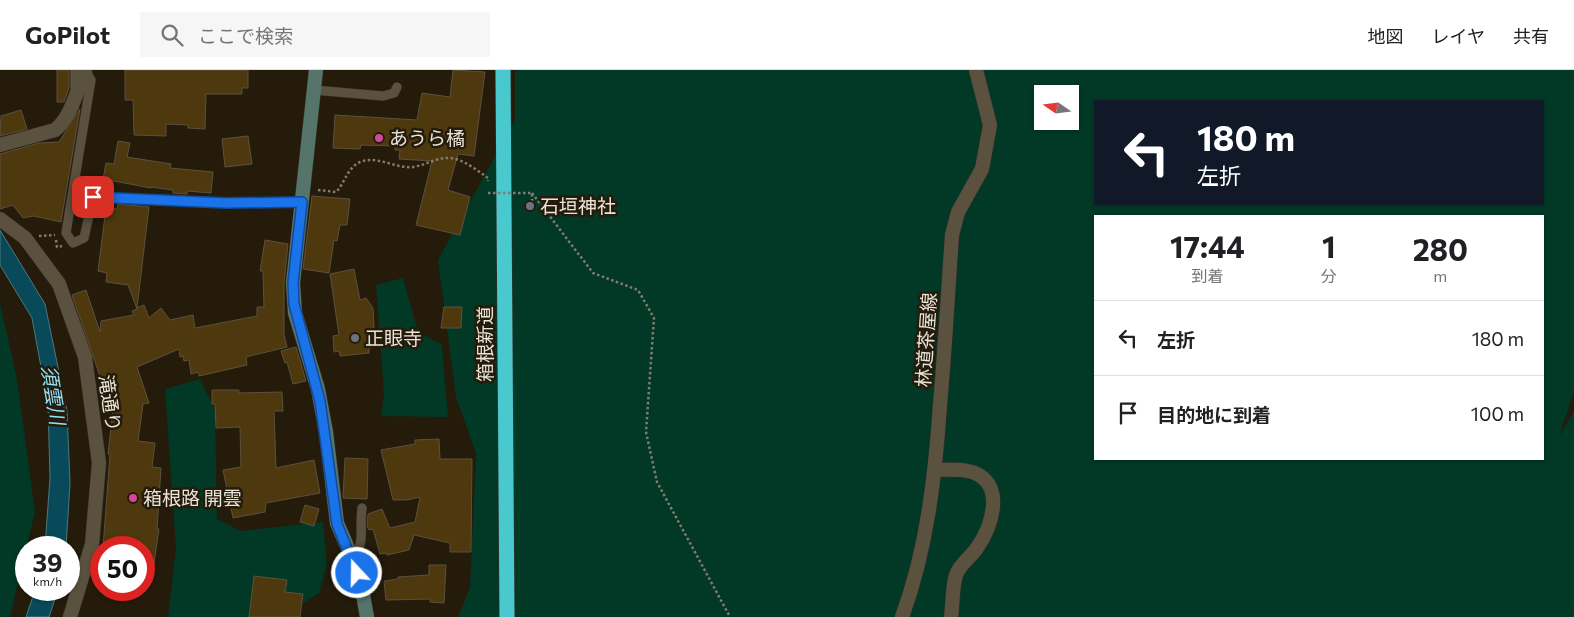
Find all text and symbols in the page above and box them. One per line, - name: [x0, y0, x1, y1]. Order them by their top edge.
- search box: [140, 12, 490, 57]
- text: GoPilot: [25, 20, 110, 49]
- icon: search: [158, 21, 186, 49]
- text: ここで検索: [198, 24, 293, 47]
- text: 地図: [1368, 25, 1404, 47]
- text: レイヤ: [1432, 25, 1485, 47]
- text: 共有: [1513, 25, 1549, 47]
- north arrow: [1034, 85, 1079, 130]
- map controls: [1034, 85, 1079, 130]
- text: 180 m: [1197, 115, 1295, 158]
- icon: left: [1114, 120, 1179, 185]
- place label: あうら橘: [389, 126, 465, 149]
- marker: あうら橘: [373, 132, 385, 144]
- text: 左折: [1197, 162, 1241, 189]
- pin: [72, 176, 114, 218]
- icon: arrive: [79, 183, 107, 211]
- place label: 石垣神社: [540, 194, 616, 217]
- marker: 石垣神社: [524, 200, 536, 212]
- text: 17:44: [1170, 227, 1245, 264]
- text: 1: [1322, 227, 1335, 264]
- text: 280: [1413, 230, 1468, 267]
- text: 到着: [1191, 266, 1223, 285]
- text: 分: [1321, 266, 1337, 285]
- text: m: [1433, 266, 1447, 285]
- street label: 林道茶屋線: [911, 292, 940, 388]
- street label: 箱根新道: [473, 306, 496, 382]
- icon: left: [1114, 324, 1142, 352]
- place label: 正眼寺: [365, 326, 422, 349]
- text: 180 m: [1472, 327, 1524, 350]
- text: 左折: [1157, 328, 1195, 351]
- marker: 正眼寺: [349, 332, 361, 344]
- water label: 須雲川: [37, 363, 71, 428]
- street label: 滝通り: [95, 373, 126, 433]
- icon: arrive: [1114, 399, 1142, 427]
- text: 100 m: [1471, 402, 1524, 425]
- text: 目的地に到着: [1157, 403, 1271, 426]
- place label: 箱根路 開雲: [143, 486, 242, 509]
- marker: 箱根路 開雲: [127, 492, 139, 504]
- speed limit sign: 50: [90, 536, 155, 601]
- position arrow: [330, 546, 382, 598]
- text: 39: [33, 547, 63, 577]
- text: km/h: [33, 574, 62, 588]

